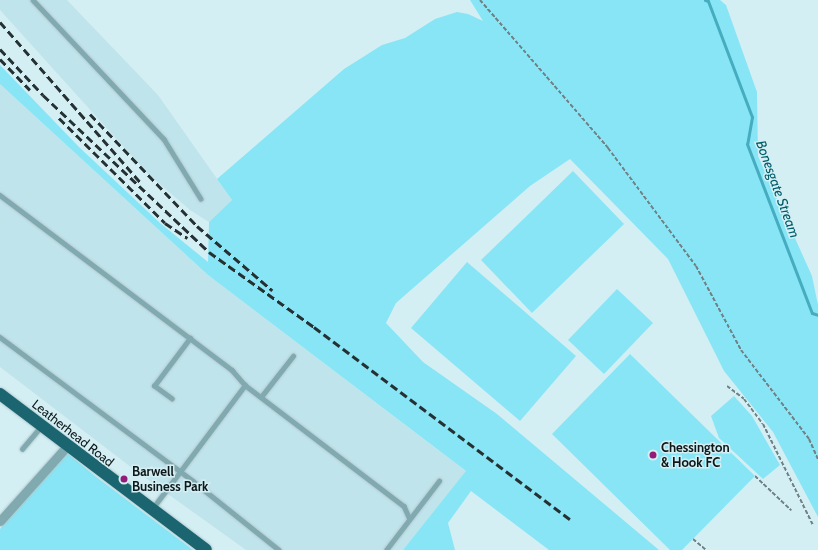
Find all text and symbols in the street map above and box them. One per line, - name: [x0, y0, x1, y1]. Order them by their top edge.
- water label: Bonesgate Stream: [753, 138, 803, 240]
- street label: Leatherhead Road: [29, 396, 117, 470]
- place label: Chessington & Hook FC: [661, 440, 730, 471]
- marker: Chessington & Hook FC: [648, 450, 658, 460]
- place label: Barwell Business Park: [132, 464, 208, 495]
- marker: Barwell Business Park: [119, 474, 129, 484]

